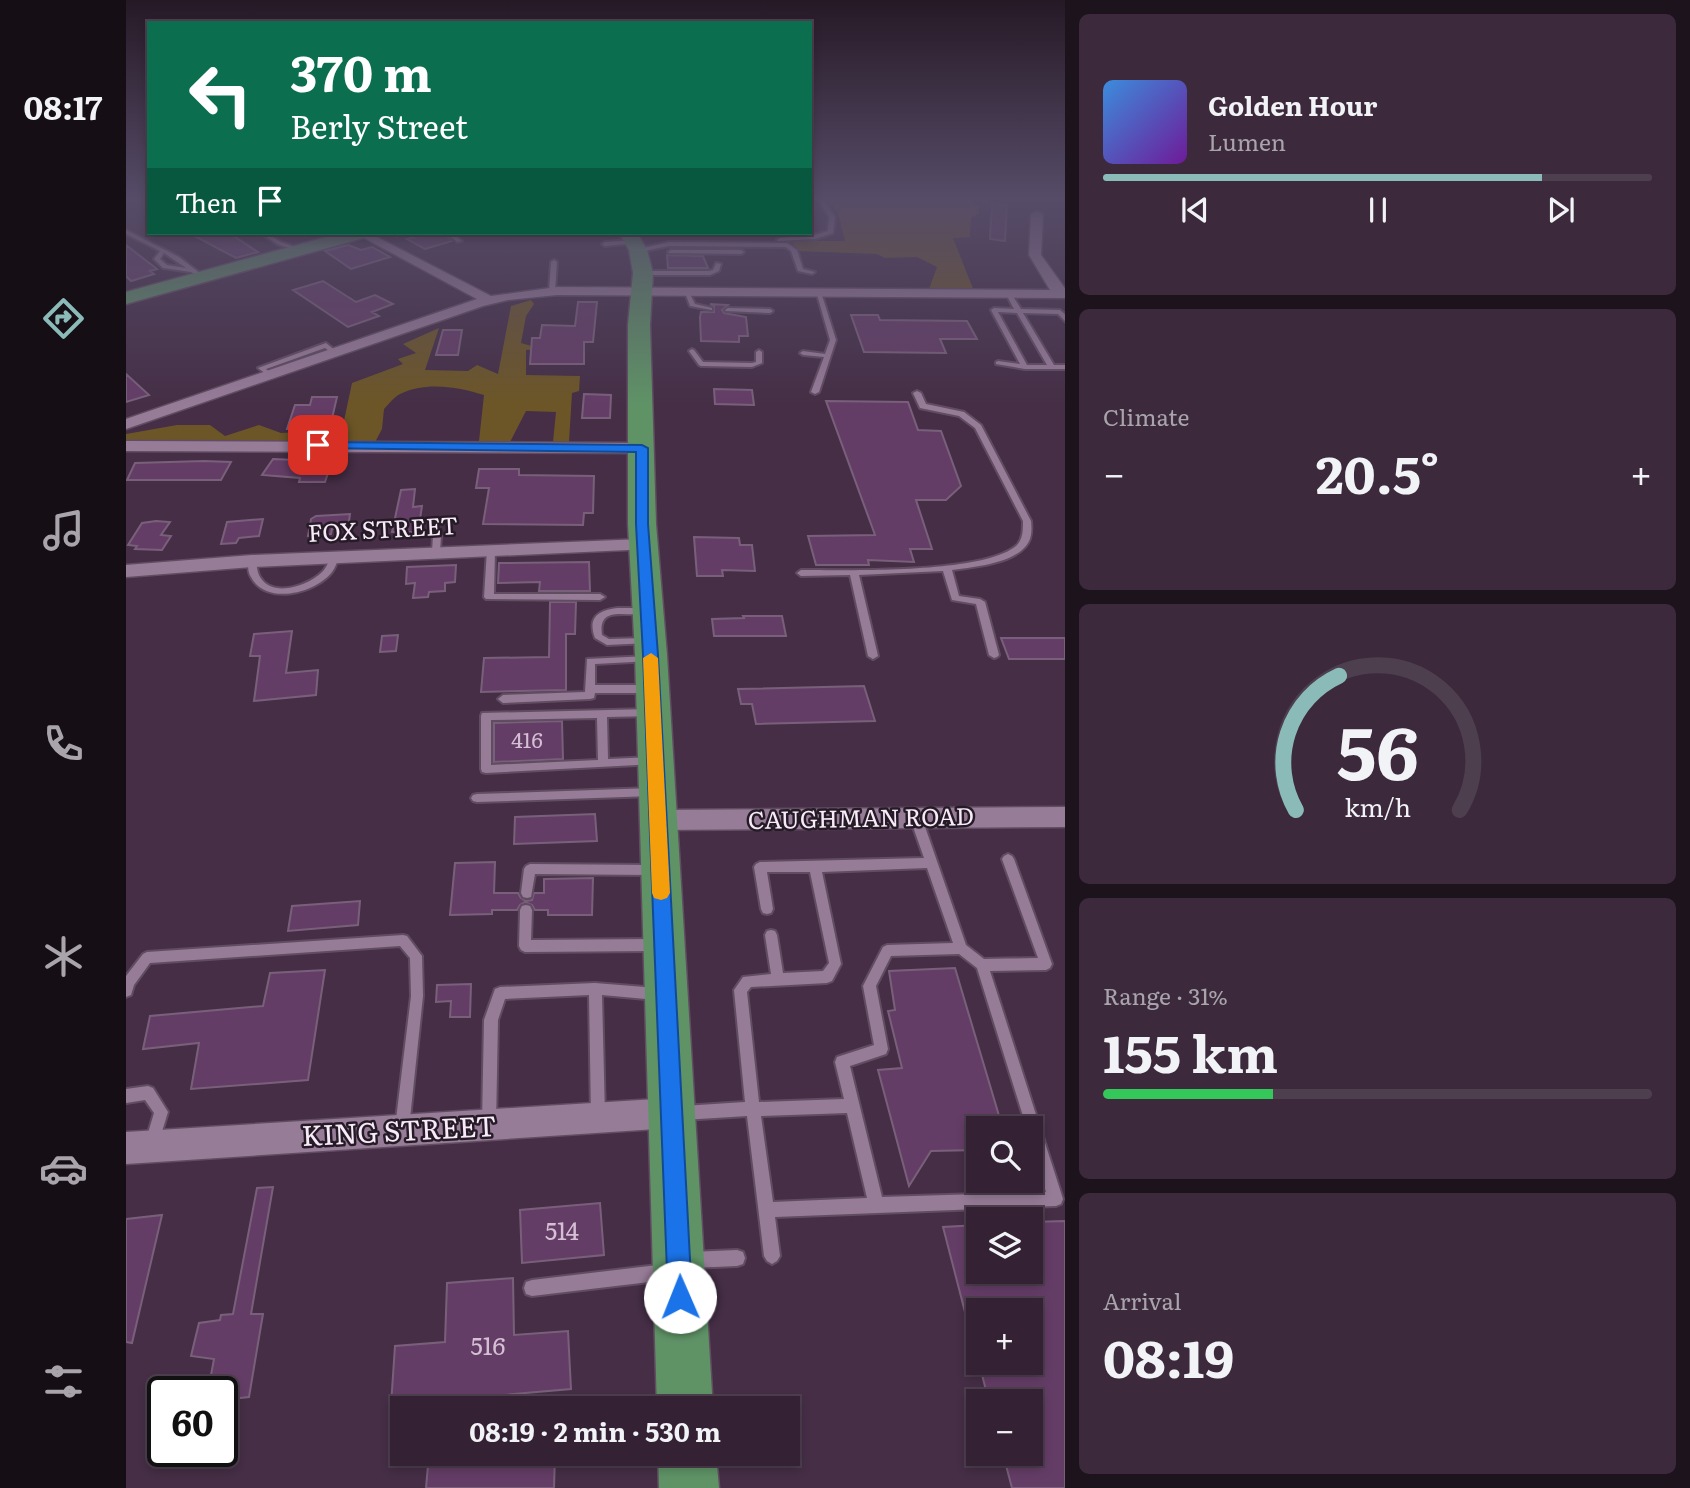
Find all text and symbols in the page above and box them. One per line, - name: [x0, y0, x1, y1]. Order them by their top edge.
- text: 370 m: [290, 34, 432, 107]
- icon: left: [175, 49, 266, 140]
- text: 08:17: [24, 82, 102, 130]
- text: Golden Hour: [1208, 85, 1377, 124]
- text: Berly Street: [290, 101, 468, 149]
- text: Lumen: [1208, 124, 1286, 158]
- text: Then: [175, 182, 237, 221]
- icon: arrive: [251, 182, 289, 220]
- icon: previous: [1176, 191, 1214, 229]
- icon: pause: [1359, 191, 1397, 229]
- icon: next: [1542, 191, 1580, 229]
- icon: directions: [39, 294, 88, 343]
- text: Climate: [1103, 399, 1189, 433]
- pin: [288, 415, 348, 475]
- icon: arrive: [299, 426, 337, 464]
- text: 20.5°: [1316, 433, 1439, 510]
- text: −: [1103, 443, 1125, 500]
- text: +: [1630, 443, 1652, 500]
- icon: music: [39, 506, 88, 555]
- street label: FOX STREET: [307, 506, 459, 549]
- text: 56: [1336, 694, 1419, 802]
- icon: phone: [39, 719, 88, 768]
- house number: 416: [511, 723, 543, 754]
- text: km/h: [1344, 788, 1411, 825]
- street label: CAUGHMAN ROAD: [748, 797, 974, 836]
- icon: climate: [39, 932, 88, 981]
- text: Range · 31%: [1103, 978, 1228, 1012]
- text: 155 km: [1103, 1012, 1278, 1089]
- street label: KING STREET: [300, 1103, 497, 1155]
- map controls: [966, 1116, 1043, 1466]
- button: search: [966, 1116, 1043, 1193]
- icon: car: [39, 1144, 88, 1193]
- button: layers: [966, 1207, 1043, 1284]
- house number: 514: [545, 1212, 579, 1247]
- position arrow: [643, 1260, 717, 1334]
- text: Arrival: [1103, 1283, 1182, 1317]
- button: +: [966, 1298, 1043, 1375]
- text: 08:19: [1103, 1317, 1234, 1394]
- house number: 516: [471, 1327, 506, 1362]
- icon: filters: [39, 1357, 88, 1406]
- speed limit sign: 60: [147, 1376, 238, 1467]
- button: −: [966, 1389, 1043, 1466]
- text: 08:19 · 2 min · 530 m: [469, 1411, 721, 1450]

